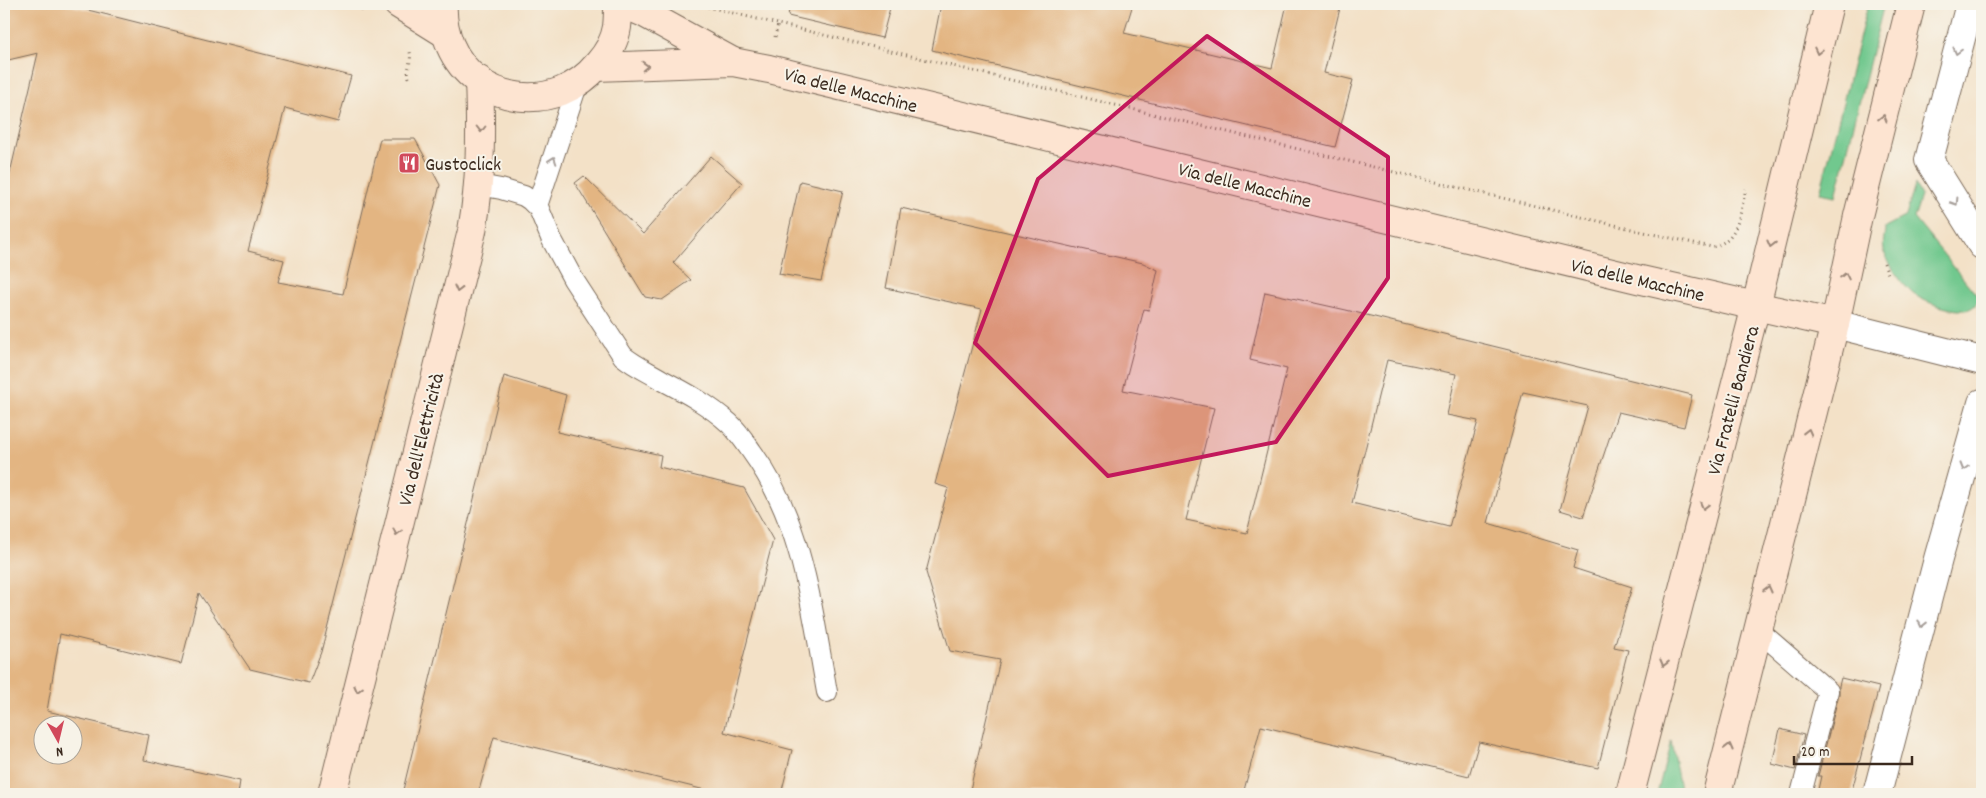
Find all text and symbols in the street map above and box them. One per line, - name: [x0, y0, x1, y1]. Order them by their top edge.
- one-way arrow: [1953, 46, 1963, 54]
- one-way arrow: [1813, 47, 1824, 56]
- one-way arrow: [642, 61, 649, 71]
- street label: Via delle Macchine: [781, 62, 920, 122]
- one-way arrow: [1877, 114, 1887, 122]
- one-way arrow: [476, 126, 486, 133]
- restaurant icon: Gustoclick: [397, 151, 421, 175]
- place label: Gustoclick: [425, 152, 501, 180]
- one-way arrow: [547, 156, 557, 165]
- street label: Via delle Macchine: [1175, 157, 1314, 217]
- one-way arrow: [1949, 197, 1959, 206]
- one-way arrow: [1766, 239, 1777, 248]
- street label: Via delle Macchine: [1568, 253, 1707, 311]
- one-way arrow: [1840, 272, 1850, 281]
- one-way arrow: [453, 285, 463, 293]
- street label: Via Fratelli Bandiera: [1701, 322, 1768, 479]
- street label: Via dell'Elettricità: [393, 370, 453, 509]
- one-way arrow: [1802, 427, 1813, 436]
- one-way arrow: [1960, 462, 1970, 470]
- one-way arrow: [1699, 501, 1710, 510]
- one-way arrow: [392, 527, 403, 536]
- one-way arrow: [1763, 586, 1773, 594]
- one-way arrow: [1917, 619, 1927, 627]
- one-way arrow: [1659, 659, 1670, 668]
- one-way arrow: [353, 685, 364, 694]
- north arrow: [32, 716, 82, 766]
- scale bar: [1794, 733, 1911, 765]
- text: N: [55, 741, 64, 761]
- text: 20 m: [1801, 742, 1829, 764]
- one-way arrow: [1723, 743, 1733, 752]

